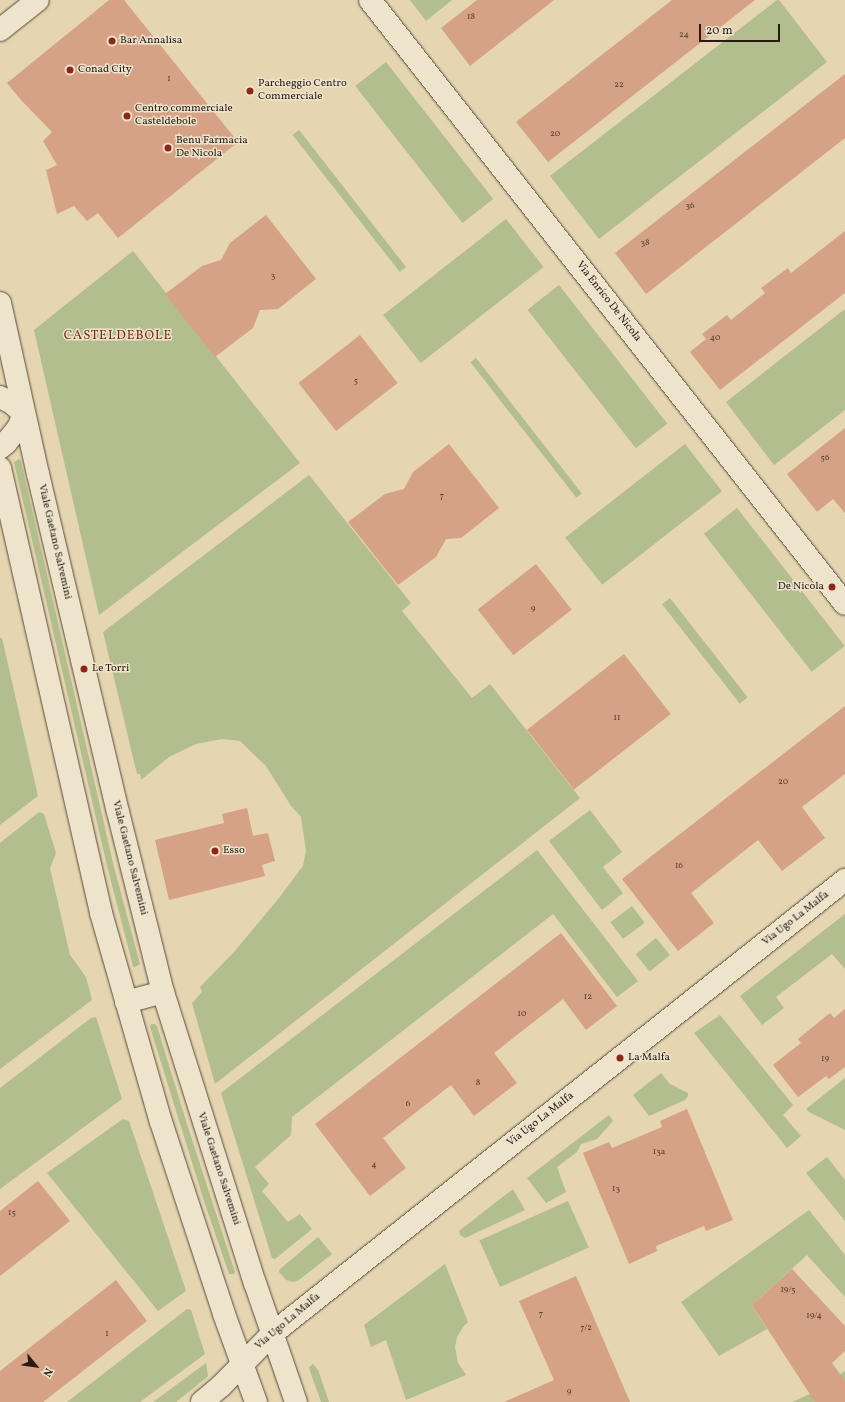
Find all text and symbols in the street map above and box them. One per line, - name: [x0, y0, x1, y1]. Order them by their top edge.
- house number: 18: [467, 12, 475, 22]
- scale bar: [701, 16, 782, 42]
- text: 20 m: [706, 23, 733, 39]
- house number: 24: [679, 30, 689, 40]
- place label: Bar Annalisa: [120, 34, 182, 48]
- marker: Bar Annalisa: [107, 36, 117, 46]
- place label: Conad City: [78, 63, 132, 77]
- marker: Conad City: [65, 65, 75, 75]
- house number: 1: [167, 74, 171, 84]
- place label: Parcheggio Centro Commerciale: [258, 78, 347, 104]
- house number: 22: [614, 80, 624, 90]
- marker: Parcheggio Centro Commerciale: [245, 86, 255, 96]
- place label: Centro commerciale Casteldebole: [135, 103, 233, 129]
- marker: Centro commerciale Casteldebole: [122, 111, 132, 121]
- house number: 20: [550, 129, 560, 139]
- place label: Benu Farmacia De Nicola: [176, 135, 248, 161]
- marker: Benu Farmacia De Nicola: [163, 143, 173, 153]
- house number: 36: [685, 201, 695, 211]
- house number: 38: [640, 238, 650, 248]
- street label: Via Enrico De Nicola: [573, 259, 643, 345]
- house number: 3: [271, 271, 275, 281]
- district label: CASTELDEBOLE: [64, 328, 172, 344]
- house number: 40: [710, 333, 720, 343]
- house number: 5: [354, 376, 358, 386]
- house number: 56: [821, 453, 829, 463]
- street label: Viale Gaetano Salvemini: [34, 483, 74, 601]
- house number: 7: [440, 491, 444, 501]
- place label: De Nicola: [778, 580, 824, 594]
- marker: De Nicola: [827, 582, 837, 592]
- house number: 9: [531, 604, 535, 614]
- place label: Le Torri: [92, 662, 130, 676]
- marker: Le Torri: [79, 664, 89, 674]
- house number: 11: [614, 713, 620, 723]
- house number: 20: [778, 777, 788, 787]
- street label: Viale Gaetano Salvemini: [108, 799, 150, 917]
- place label: Esso: [223, 844, 245, 858]
- marker: Esso: [210, 846, 220, 856]
- house number: 16: [675, 861, 683, 871]
- street label: Via Ugo La Malfa: [760, 889, 832, 949]
- house number: 12: [584, 992, 592, 1002]
- house number: 10: [518, 1009, 526, 1019]
- place label: La Malfa: [628, 1051, 670, 1065]
- marker: La Malfa: [615, 1053, 625, 1063]
- house number: 19: [821, 1054, 829, 1064]
- house number: 8: [476, 1078, 480, 1088]
- street label: Via Ugo La Malfa: [505, 1090, 577, 1150]
- house number: 6: [406, 1099, 410, 1109]
- street label: Viale Gaetano Salvemini: [194, 1111, 242, 1227]
- house number: 13a: [653, 1147, 665, 1157]
- house number: 4: [371, 1160, 377, 1170]
- house number: 13: [612, 1184, 620, 1194]
- house number: 15: [8, 1208, 16, 1218]
- house number: 19/5: [780, 1285, 796, 1295]
- street label: Via Ugo La Malfa: [253, 1291, 323, 1353]
- house number: 7: [539, 1309, 543, 1319]
- house number: 19/4: [806, 1311, 822, 1321]
- house number: 7/2: [580, 1323, 592, 1333]
- house number: 1: [105, 1329, 109, 1339]
- north arrow: [16, 1346, 56, 1386]
- text: N: [38, 1365, 55, 1379]
- house number: 9: [567, 1387, 571, 1397]

